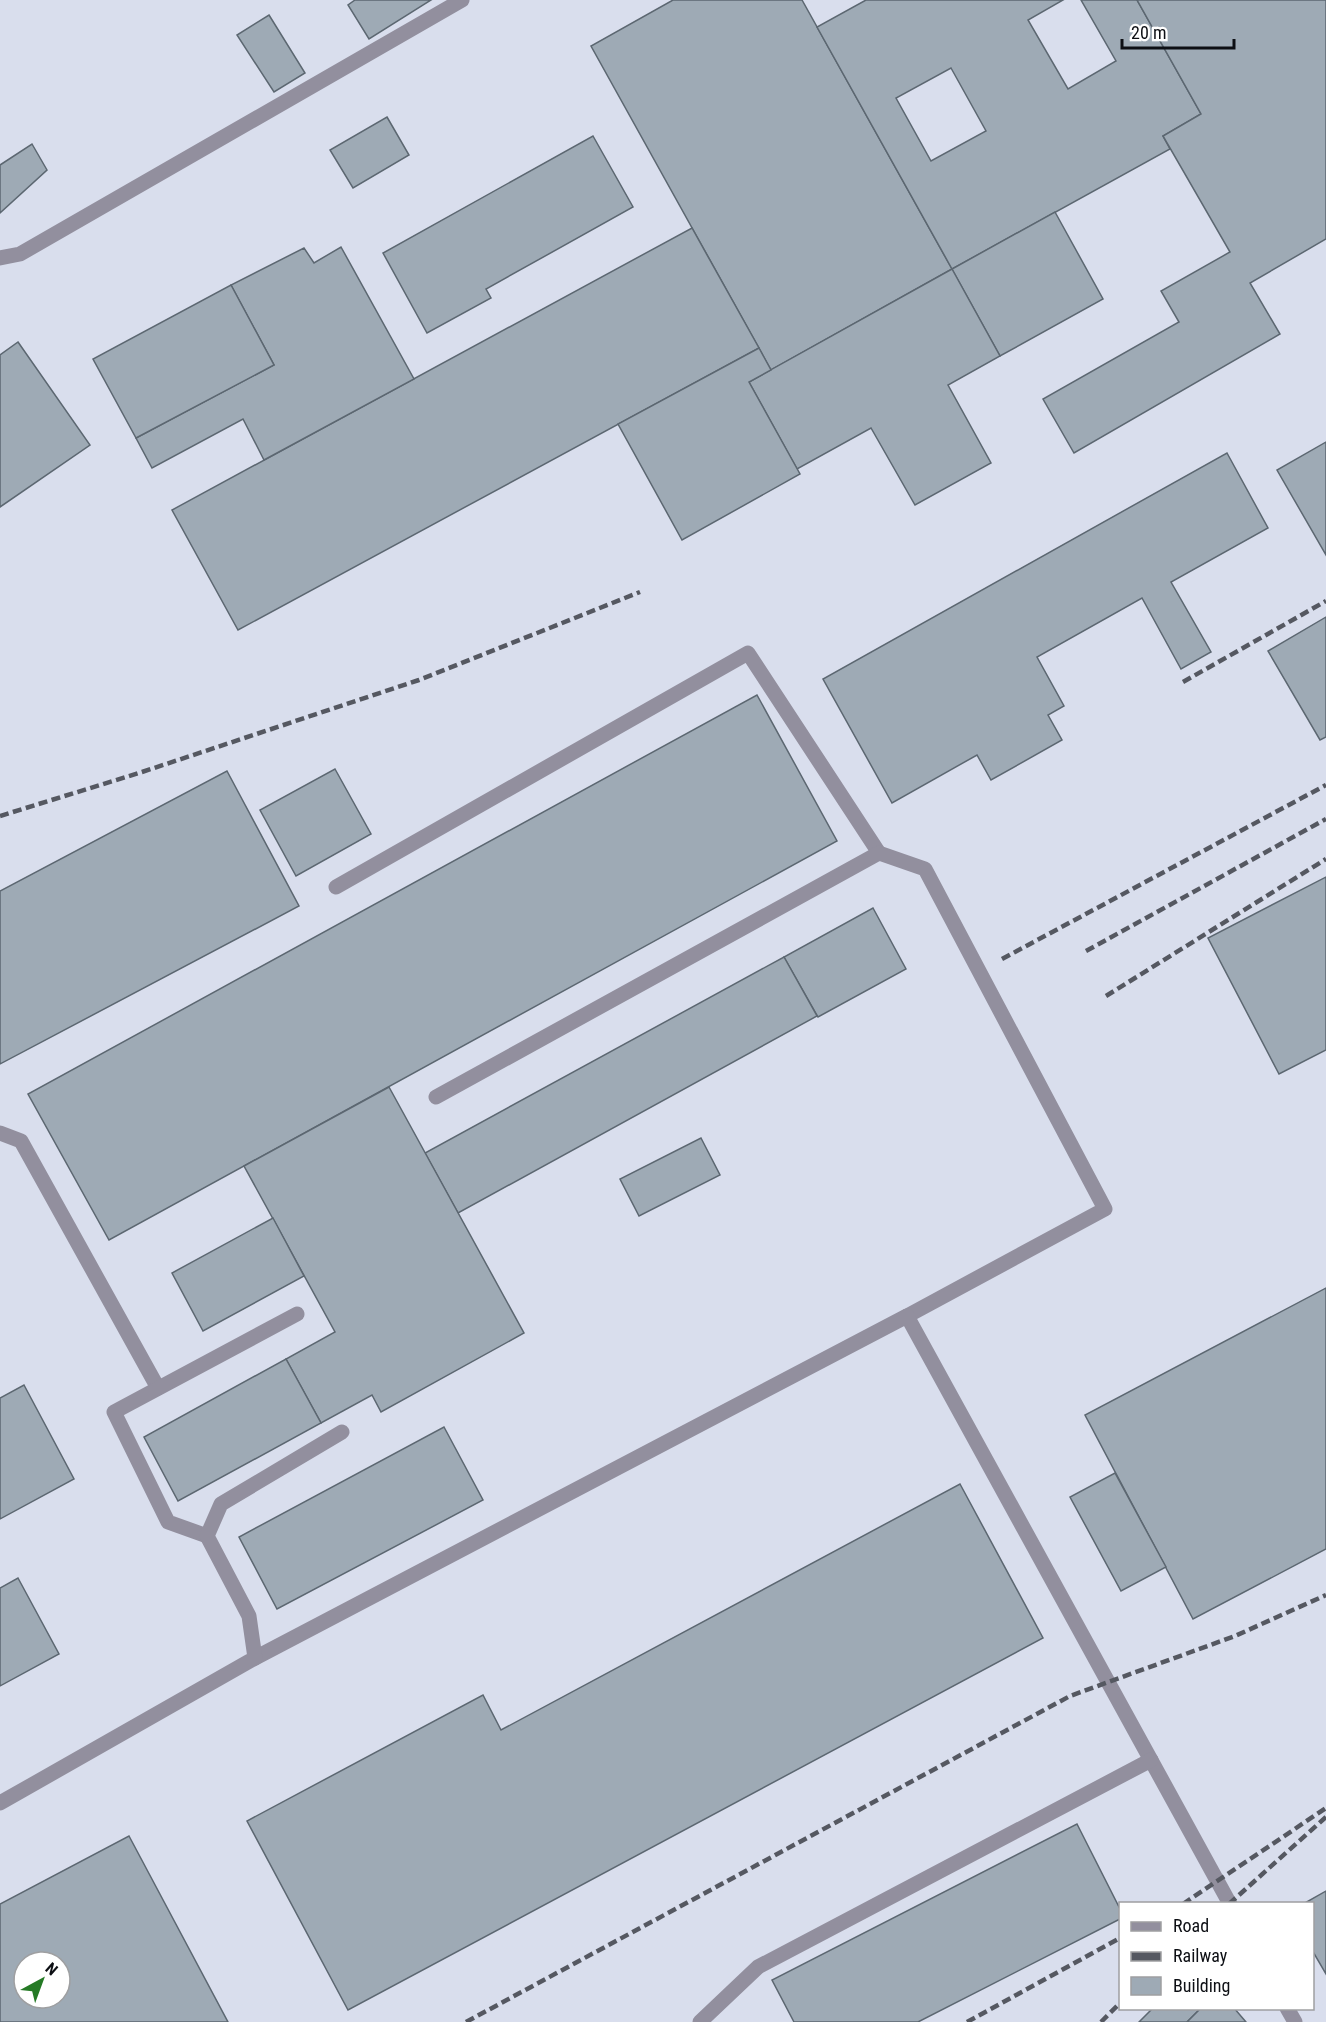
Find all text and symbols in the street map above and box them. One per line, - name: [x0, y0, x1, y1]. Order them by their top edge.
- scale bar: [1122, 12, 1234, 50]
- text: 20 m: [1131, 22, 1166, 43]
- legend: [1119, 1902, 1314, 2010]
- text: Road: [1173, 1915, 1209, 1936]
- text: Railway: [1173, 1945, 1228, 1966]
- north arrow: [12, 1950, 72, 2010]
- text: N: [42, 1959, 61, 1979]
- text: Building: [1173, 1975, 1230, 1996]

